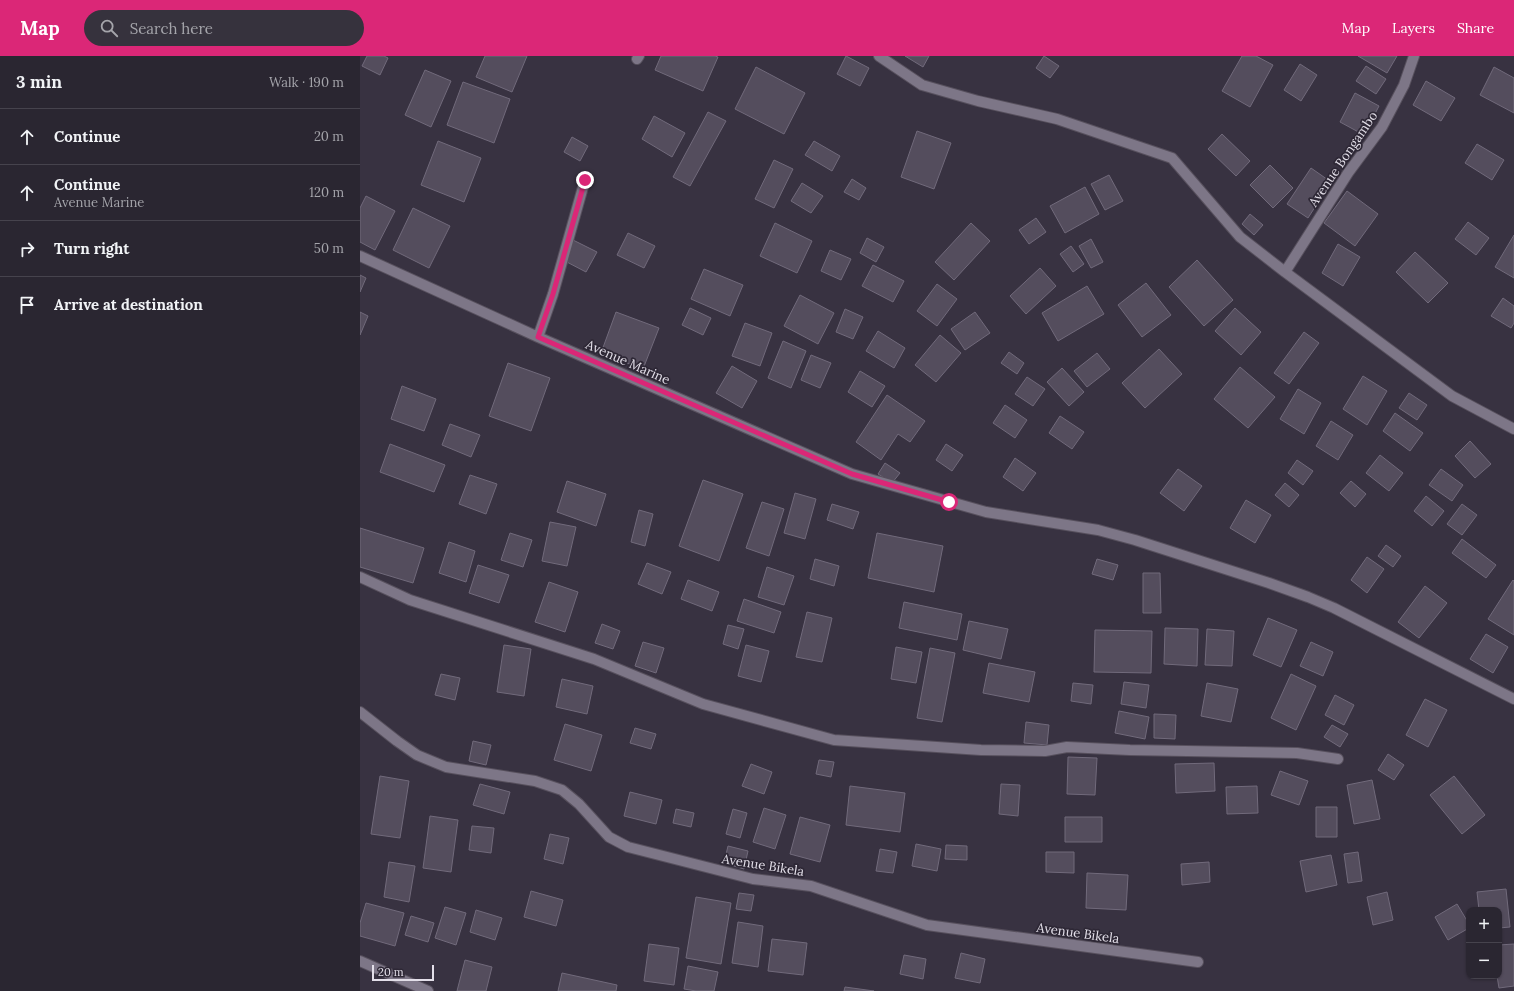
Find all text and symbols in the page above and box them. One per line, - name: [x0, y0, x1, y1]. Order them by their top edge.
- search box: [84, 10, 364, 46]
- text: Map: [20, 16, 60, 40]
- icon: search: [98, 17, 120, 39]
- text: Search here: [130, 19, 213, 38]
- text: Map: [1342, 19, 1370, 37]
- text: Layers: [1392, 19, 1435, 37]
- text: Share: [1457, 19, 1494, 37]
- text: 3 min: [16, 71, 62, 93]
- text: Walk · 190 m: [269, 74, 344, 91]
- street label: Avenue Bongambo: [1304, 108, 1382, 211]
- icon: ahead: [16, 126, 38, 148]
- text: Continue: [54, 127, 120, 146]
- text: 20 m: [314, 128, 344, 145]
- route end: [576, 171, 594, 189]
- text: Continue: [54, 175, 120, 194]
- icon: ahead: [16, 182, 38, 204]
- text: 120 m: [309, 184, 344, 201]
- text: Avenue Marine: [54, 194, 144, 211]
- icon: right: [16, 238, 38, 260]
- text: Turn right: [54, 239, 130, 258]
- text: 50 m: [314, 240, 344, 257]
- icon: arrive: [16, 294, 38, 316]
- text: Arrive at destination: [54, 295, 203, 314]
- street label: Avenue Marine: [582, 335, 673, 388]
- route start: [940, 493, 958, 511]
- street label: Avenue Bikela: [720, 850, 806, 880]
- map controls: [1466, 907, 1502, 979]
- button: +: [1466, 907, 1502, 943]
- street label: Avenue Bikela: [1035, 919, 1121, 947]
- button: −: [1466, 943, 1502, 979]
- scale bar: [372, 963, 434, 982]
- text: 20 m: [378, 965, 403, 979]

